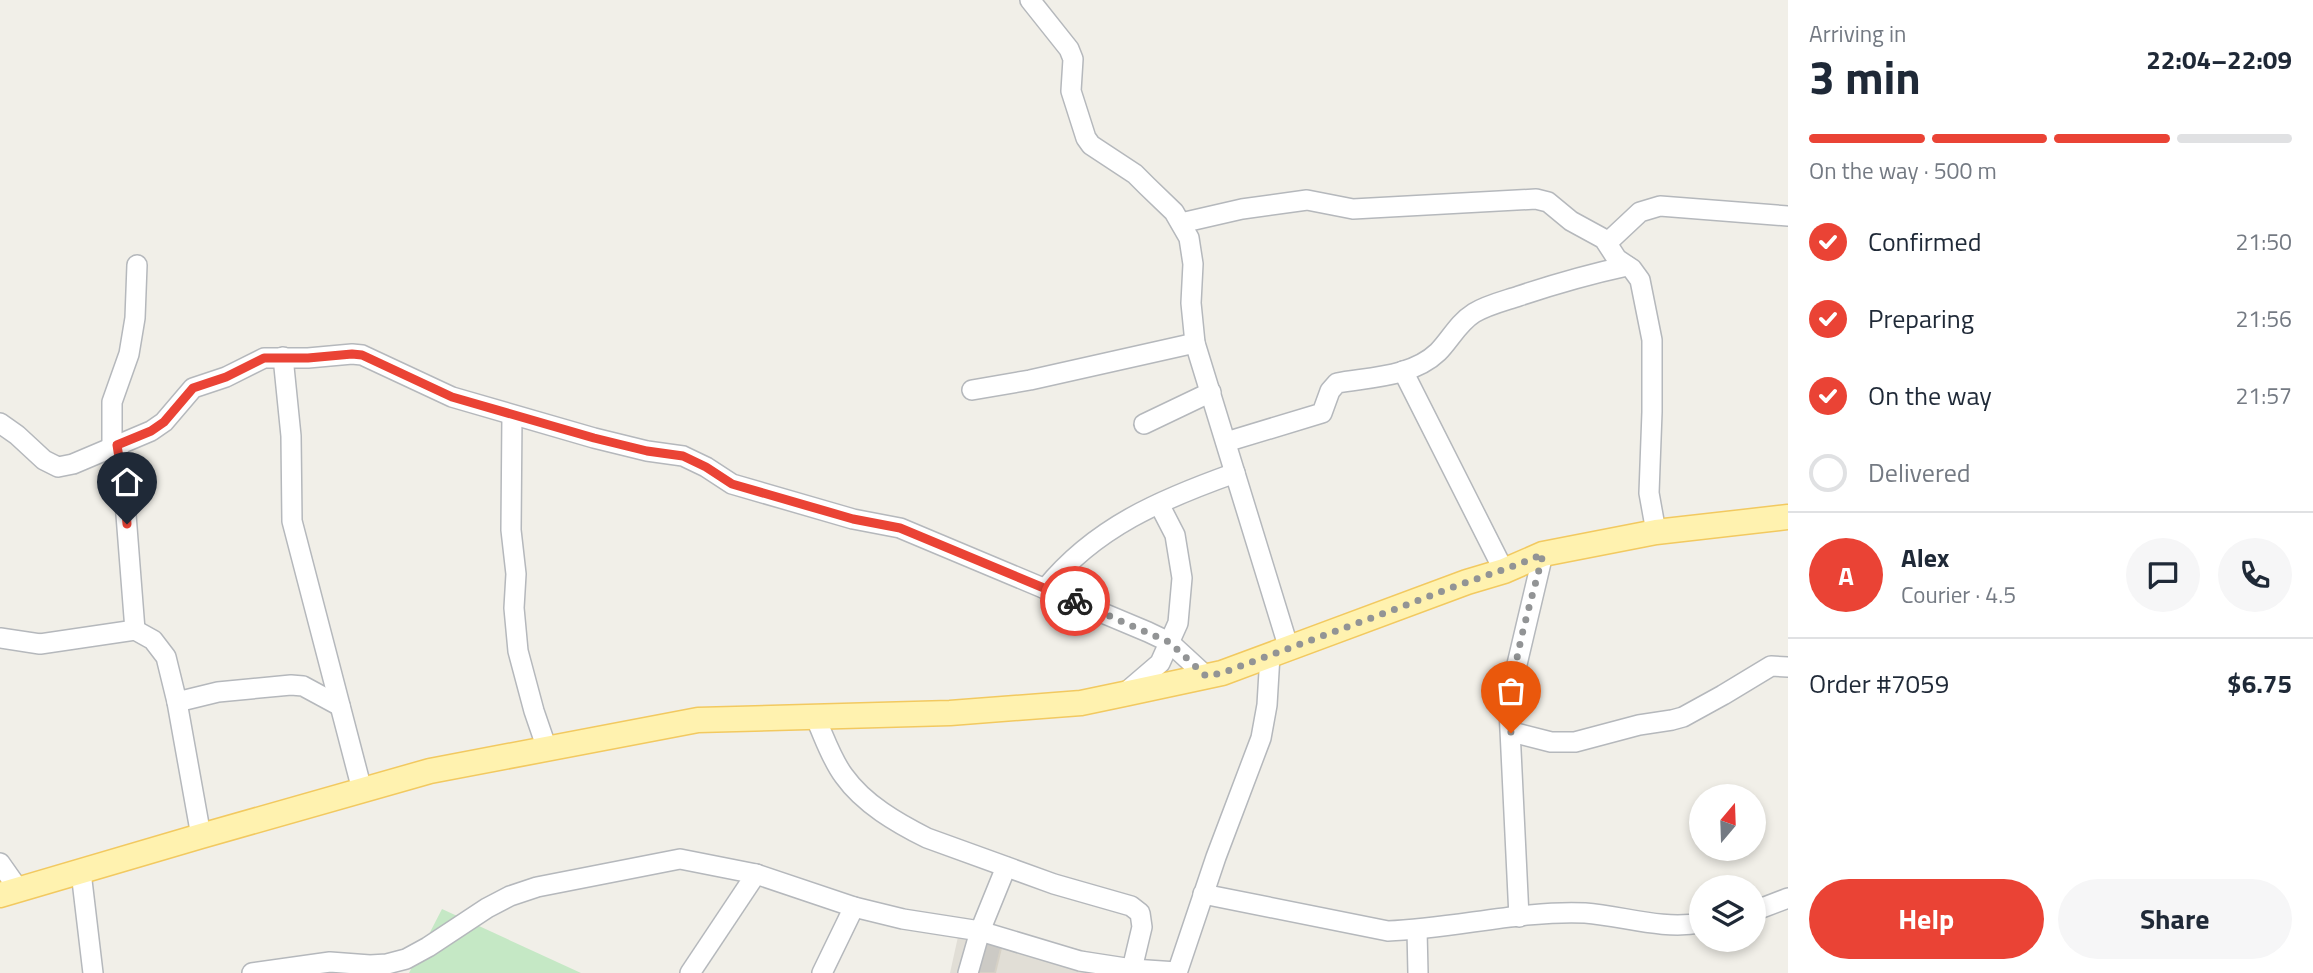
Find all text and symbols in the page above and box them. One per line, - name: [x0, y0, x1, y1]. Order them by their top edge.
- text: Arriving in: [1809, 16, 1906, 51]
- text: 22:04–22:09: [2146, 40, 2292, 79]
- text: 3 min: [1809, 42, 1921, 112]
- text: On the way · 500 m: [1809, 153, 1997, 188]
- text: Confirmed: [1868, 222, 1982, 261]
- icon: check: [1809, 223, 1847, 261]
- text: 21:50: [2235, 224, 2292, 259]
- text: Preparing: [1868, 299, 1974, 338]
- icon: check: [1809, 300, 1847, 338]
- text: 21:56: [2235, 301, 2292, 336]
- text: On the way: [1868, 376, 1992, 415]
- icon: check: [1809, 377, 1847, 415]
- text: 21:57: [2235, 378, 2292, 413]
- pin: [97, 452, 157, 524]
- text: Delivered: [1868, 453, 1971, 492]
- icon: home: [108, 463, 146, 501]
- text: Alex: [1901, 538, 1949, 577]
- button: chat: [2126, 538, 2200, 612]
- button: phone: [2218, 538, 2292, 612]
- text: A: [1838, 556, 1854, 595]
- courier: [1040, 566, 1110, 636]
- text: Courier · 4.5: [1901, 577, 2016, 612]
- icon: bike: [1056, 582, 1094, 620]
- pin: [1481, 661, 1541, 733]
- text: Order #7059: [1809, 664, 1949, 703]
- text: $6.75: [2227, 664, 2292, 703]
- icon: bag: [1492, 672, 1530, 710]
- north arrow: [1689, 784, 1766, 861]
- map controls: [1689, 784, 1766, 952]
- button: layers: [1689, 875, 1766, 952]
- button: Help: [1809, 879, 2044, 959]
- button: Share: [2058, 879, 2292, 959]

